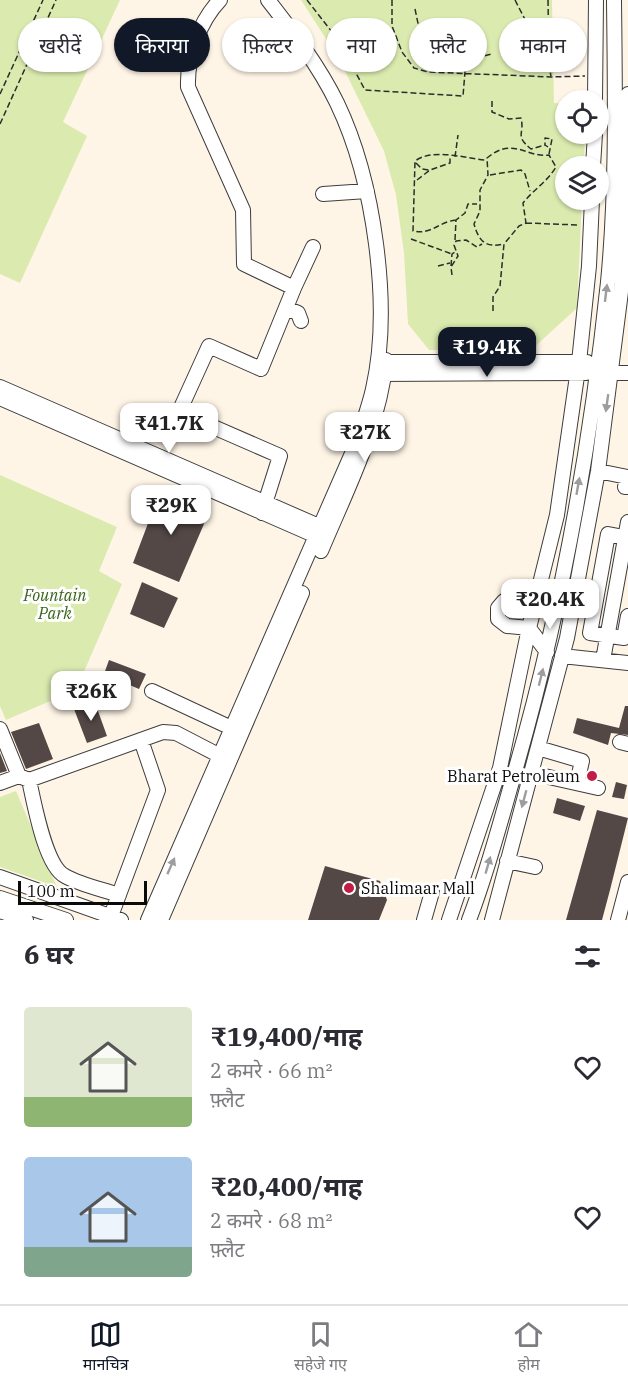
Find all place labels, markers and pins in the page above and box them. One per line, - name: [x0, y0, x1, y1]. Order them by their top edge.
- pin: ₹19.4K: [438, 327, 536, 378]
- pin: ₹41.7K: [120, 403, 218, 454]
- pin: ₹27K: [329, 412, 401, 463]
- pin: ₹29K: [135, 485, 207, 536]
- pin: ₹20.4K: [501, 579, 599, 630]
- pin: ₹26K: [55, 671, 127, 722]
- place label: Bharat Petroleum: [447, 766, 580, 786]
- marker: Bharat Petroleum: [585, 769, 599, 783]
- place label: Shalimaar Mall: [361, 878, 475, 898]
- marker: Shalimaar Mall: [342, 881, 356, 895]

